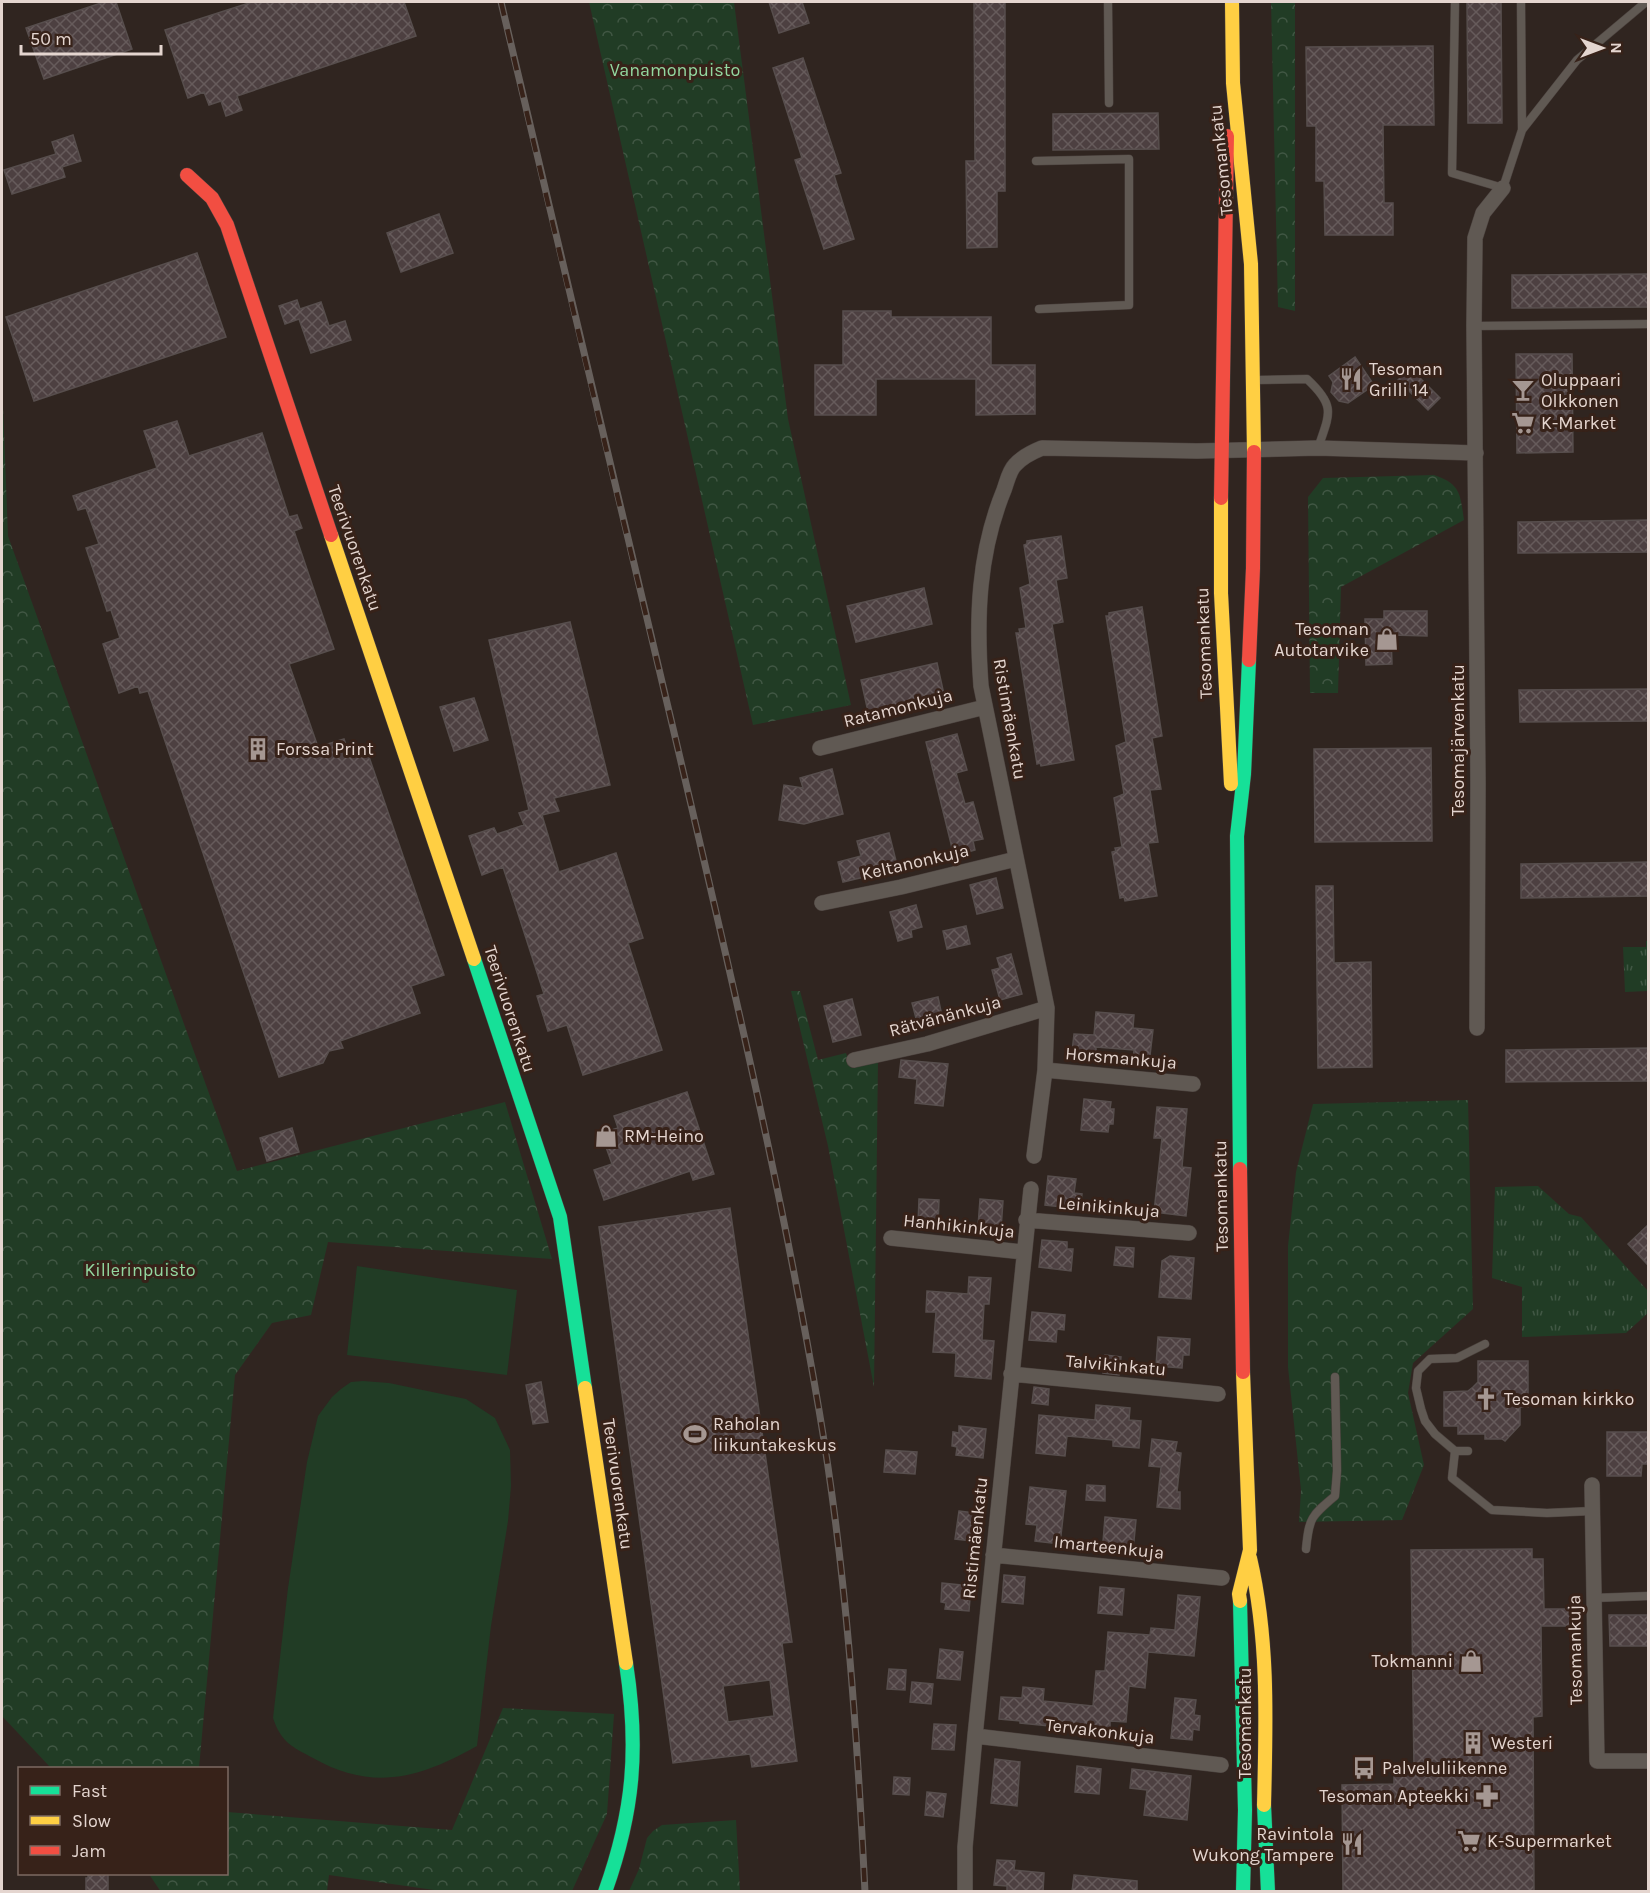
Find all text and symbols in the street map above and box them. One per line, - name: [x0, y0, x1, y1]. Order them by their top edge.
- scale bar: [21, 18, 160, 56]
- north arrow: [1572, 18, 1632, 78]
- text: 50 m: [30, 28, 72, 50]
- text: N: [1607, 42, 1626, 54]
- park label: Vanamonpuisto: [610, 59, 740, 81]
- street label: Tesomankatu: [1204, 103, 1238, 217]
- place label: Tesoman Grilli 14: [1369, 358, 1443, 401]
- restaurant icon: Tesoman Grilli 14: [1338, 366, 1364, 392]
- place label: Oluppaari Olkkonen: [1541, 369, 1621, 412]
- bar icon: Oluppaari Olkkonen: [1510, 377, 1536, 403]
- supermarket icon: K-Market: [1510, 410, 1536, 436]
- place label: K-Market: [1541, 412, 1616, 434]
- street label: Teerivuorenkatu: [323, 482, 387, 614]
- street label: Tesomankatu: [1191, 587, 1217, 699]
- place label: Tesoman Autotarvike: [1274, 618, 1369, 661]
- shop icon: Tesoman Autotarvike: [1374, 626, 1400, 652]
- street label: Ristimäenkatu: [989, 657, 1031, 781]
- street label: Tesomajärvenkatu: [1447, 664, 1469, 816]
- street label: Ratamonkuja: [841, 684, 955, 732]
- building icon: Forssa Print: [245, 736, 271, 762]
- place label: Forssa Print: [276, 738, 374, 760]
- street label: Keltanonkuja: [859, 839, 971, 885]
- street label: Teerivuorenkatu: [479, 943, 541, 1075]
- street label: Rätvänänkuja: [887, 991, 1003, 1041]
- street label: Horsmankuja: [1064, 1042, 1178, 1074]
- shop icon: RM-Heino: [593, 1123, 619, 1149]
- place label: RM-Heino: [624, 1125, 704, 1147]
- street label: Tesomankatu: [1209, 1140, 1233, 1252]
- street label: Leinikinkuja: [1057, 1192, 1161, 1222]
- street label: Hanhikinkuja: [902, 1209, 1016, 1243]
- park label: Killerinpuisto: [84, 1259, 196, 1281]
- street label: Talvikinkatu: [1065, 1350, 1167, 1380]
- church icon: Tesoman kirkko: [1473, 1386, 1499, 1412]
- place label: Tesoman kirkko: [1504, 1388, 1634, 1410]
- place label: Raholan liikuntakeskus: [713, 1413, 837, 1456]
- street label: Teerivuorenkatu: [598, 1417, 638, 1551]
- sports icon: Raholan liikuntakeskus: [682, 1421, 708, 1447]
- street label: Ristimäenkatu: [958, 1476, 992, 1600]
- street label: Imarteenkuja: [1053, 1530, 1165, 1564]
- street label: Tesomankuja: [1563, 1595, 1587, 1705]
- shop icon: Tokmanni: [1458, 1648, 1484, 1674]
- place label: Tokmanni: [1372, 1650, 1453, 1672]
- street label: Tesomankatu: [1234, 1667, 1256, 1779]
- street label: Tervakonkuja: [1044, 1713, 1156, 1749]
- building icon: Westeri: [1460, 1730, 1486, 1756]
- place label: Westeri: [1491, 1732, 1553, 1754]
- bus stop icon: Palveluliikenne: [1351, 1755, 1377, 1781]
- place label: Palveluliikenne: [1382, 1757, 1507, 1779]
- legend: [18, 1767, 228, 1875]
- text: Fast: [72, 1780, 107, 1802]
- pharmacy icon: Tesoman Apteekki: [1474, 1783, 1500, 1809]
- place label: Tesoman Apteekki: [1319, 1785, 1469, 1807]
- text: Slow: [72, 1810, 111, 1832]
- place label: Ravintola Wukong Tampere: [1193, 1823, 1334, 1866]
- supermarket icon: K-Supermarket: [1456, 1828, 1482, 1854]
- place label: K-Supermarket: [1487, 1830, 1612, 1852]
- restaurant icon: Ravintola Wukong Tampere: [1339, 1831, 1365, 1857]
- text: Jam: [72, 1840, 106, 1862]

